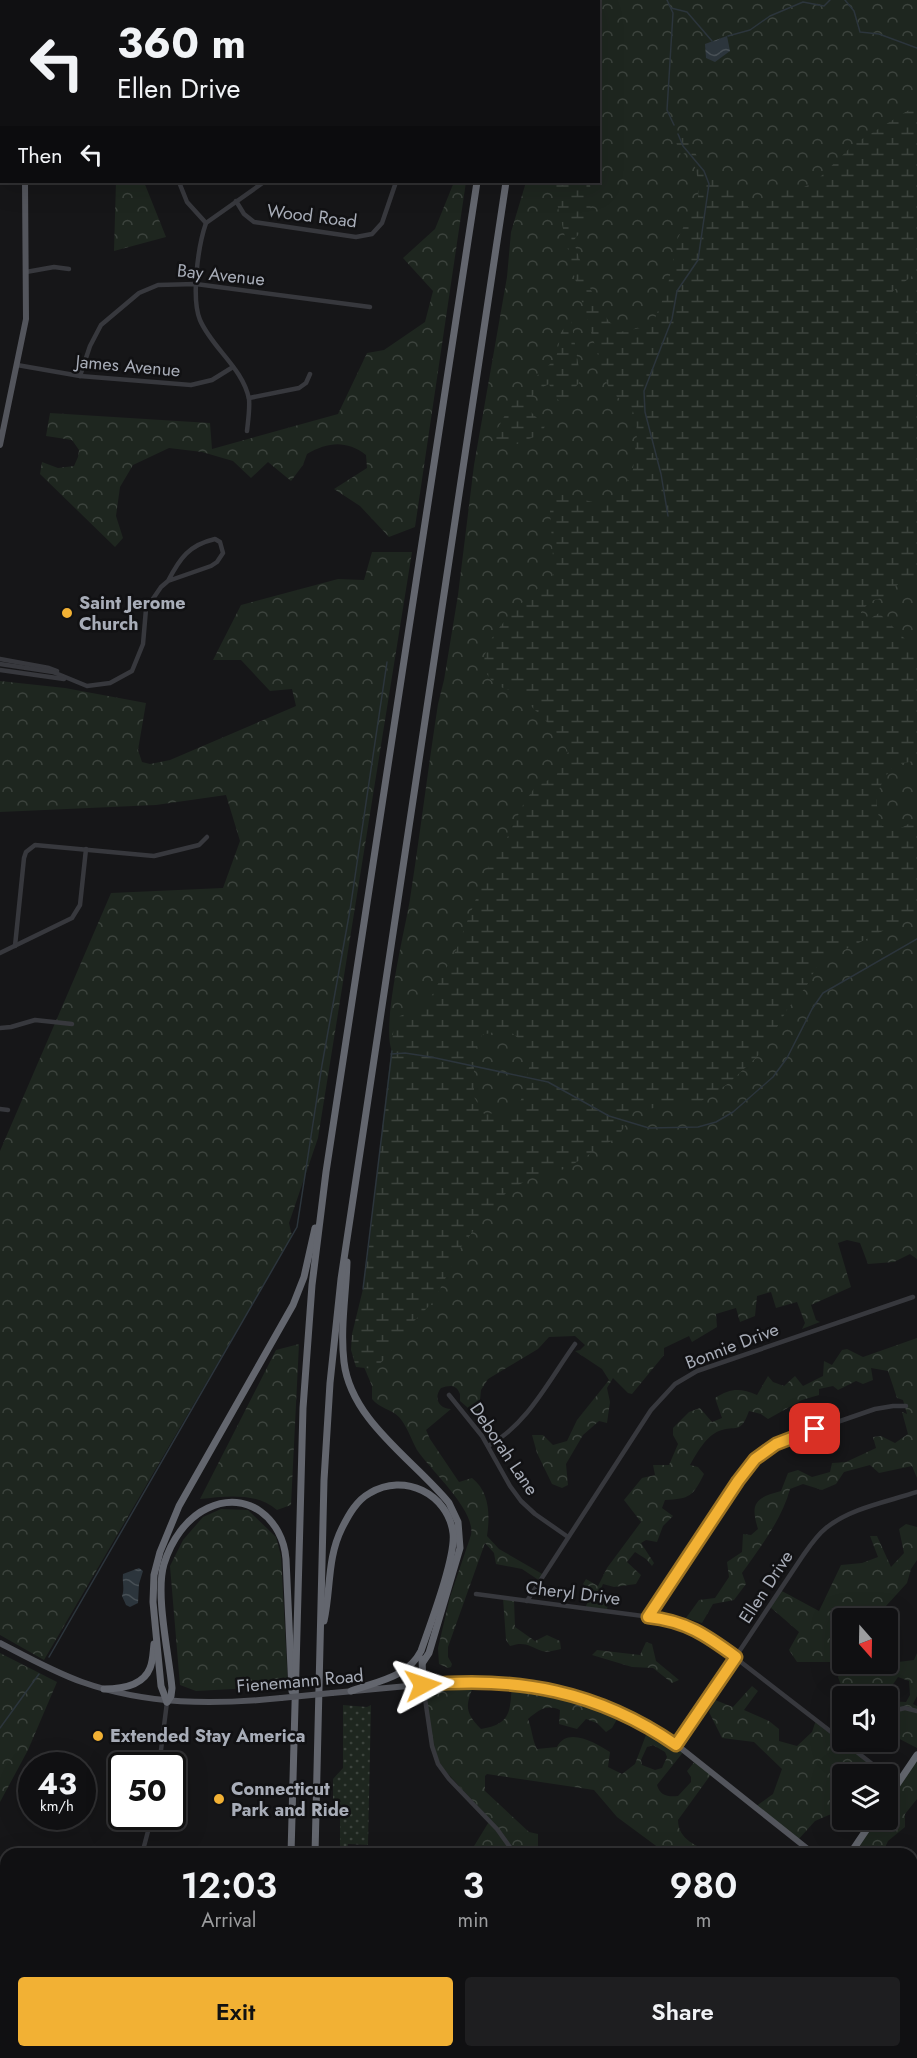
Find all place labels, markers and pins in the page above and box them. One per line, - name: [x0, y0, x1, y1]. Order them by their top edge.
- place label: Saint Jerome Church: [79, 590, 185, 637]
- marker: Saint Jerome Church: [60, 606, 74, 620]
- pin: [789, 1403, 840, 1454]
- place label: Extended Stay America: [110, 1723, 305, 1749]
- marker: Extended Stay America: [91, 1729, 105, 1743]
- place label: Connecticut Park and Ride: [231, 1776, 349, 1823]
- marker: Connecticut Park and Ride: [212, 1792, 226, 1806]

